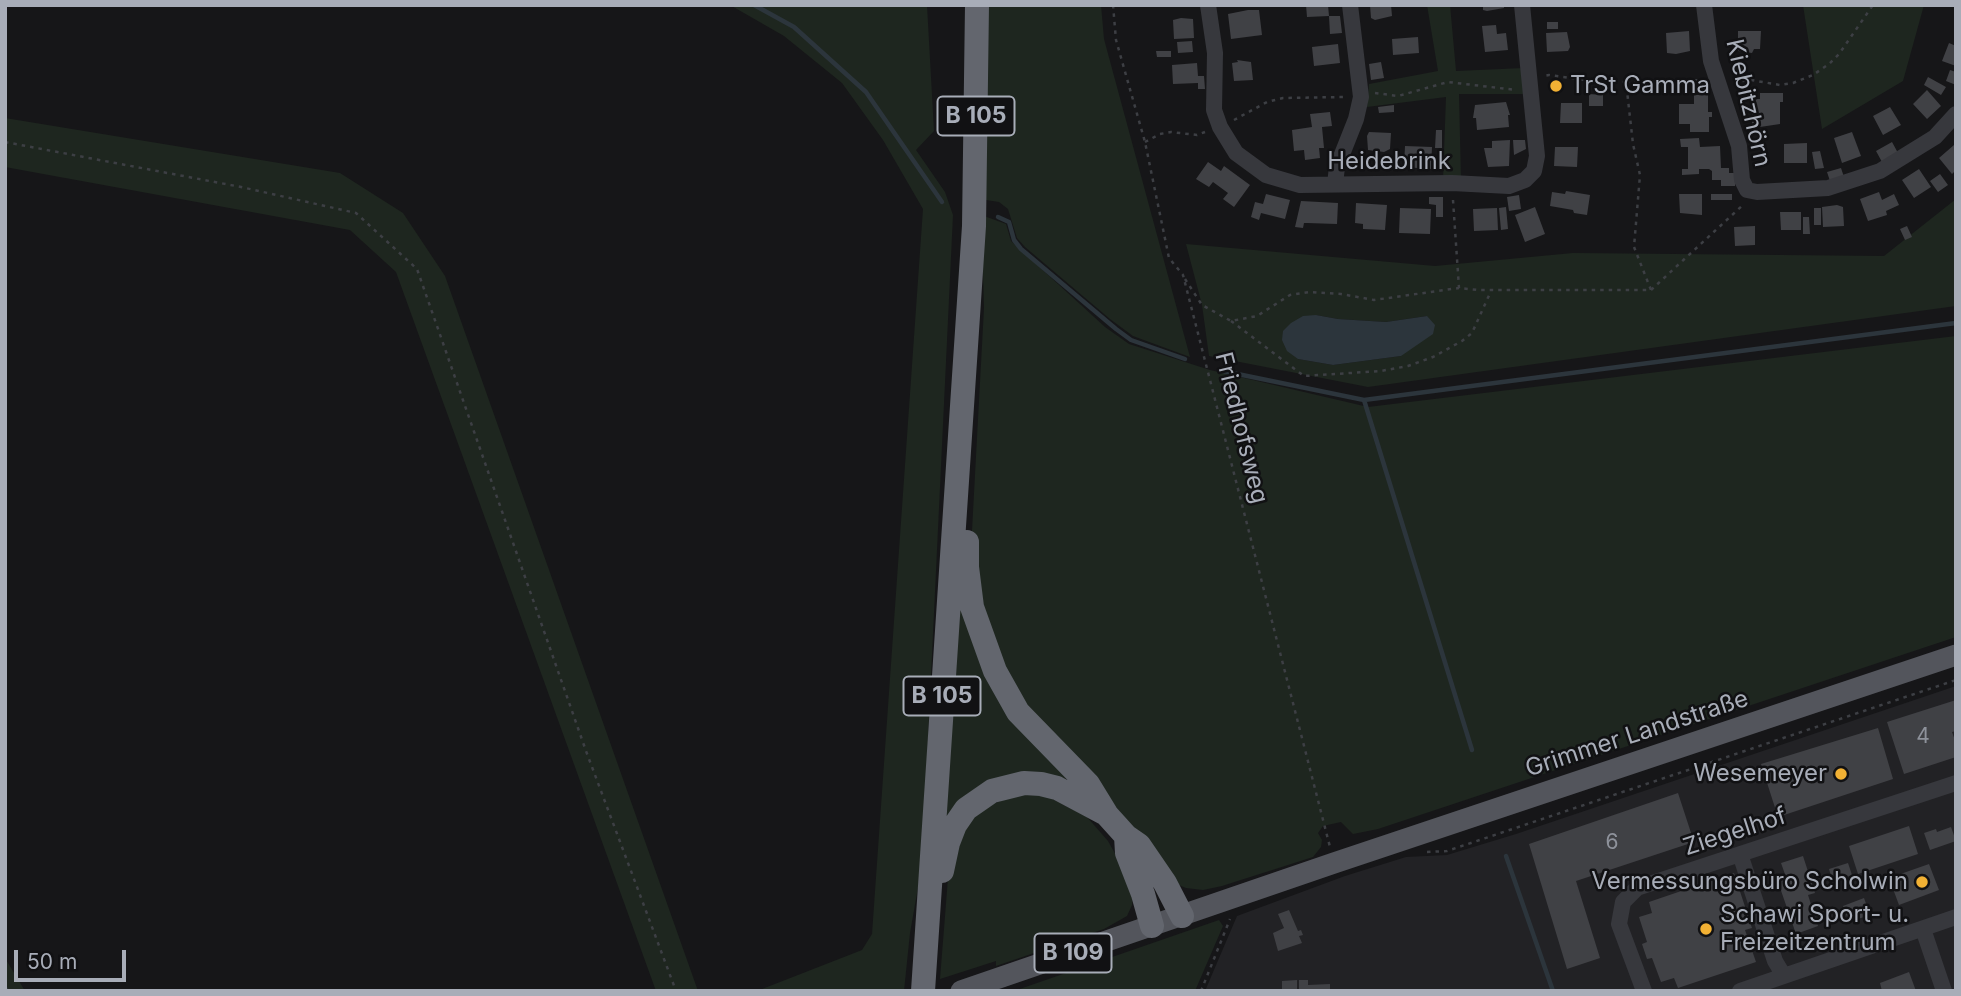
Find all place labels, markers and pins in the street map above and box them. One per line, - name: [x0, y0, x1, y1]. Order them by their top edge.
- place label: TrSt Gamma: [1570, 72, 1710, 100]
- marker: TrSt Gamma: [1548, 78, 1564, 94]
- place label: Wesemeyer: [1693, 760, 1827, 788]
- marker: Wesemeyer: [1833, 766, 1849, 782]
- place label: Vermessungsbüro Scholwin: [1591, 868, 1908, 896]
- marker: Vermessungsbüro Scholwin: [1914, 874, 1930, 890]
- place label: Schawi Sport- u. Freizeitzentrum: [1720, 901, 1909, 957]
- marker: Schawi Sport- u. Freizeitzentrum: [1698, 921, 1714, 937]

